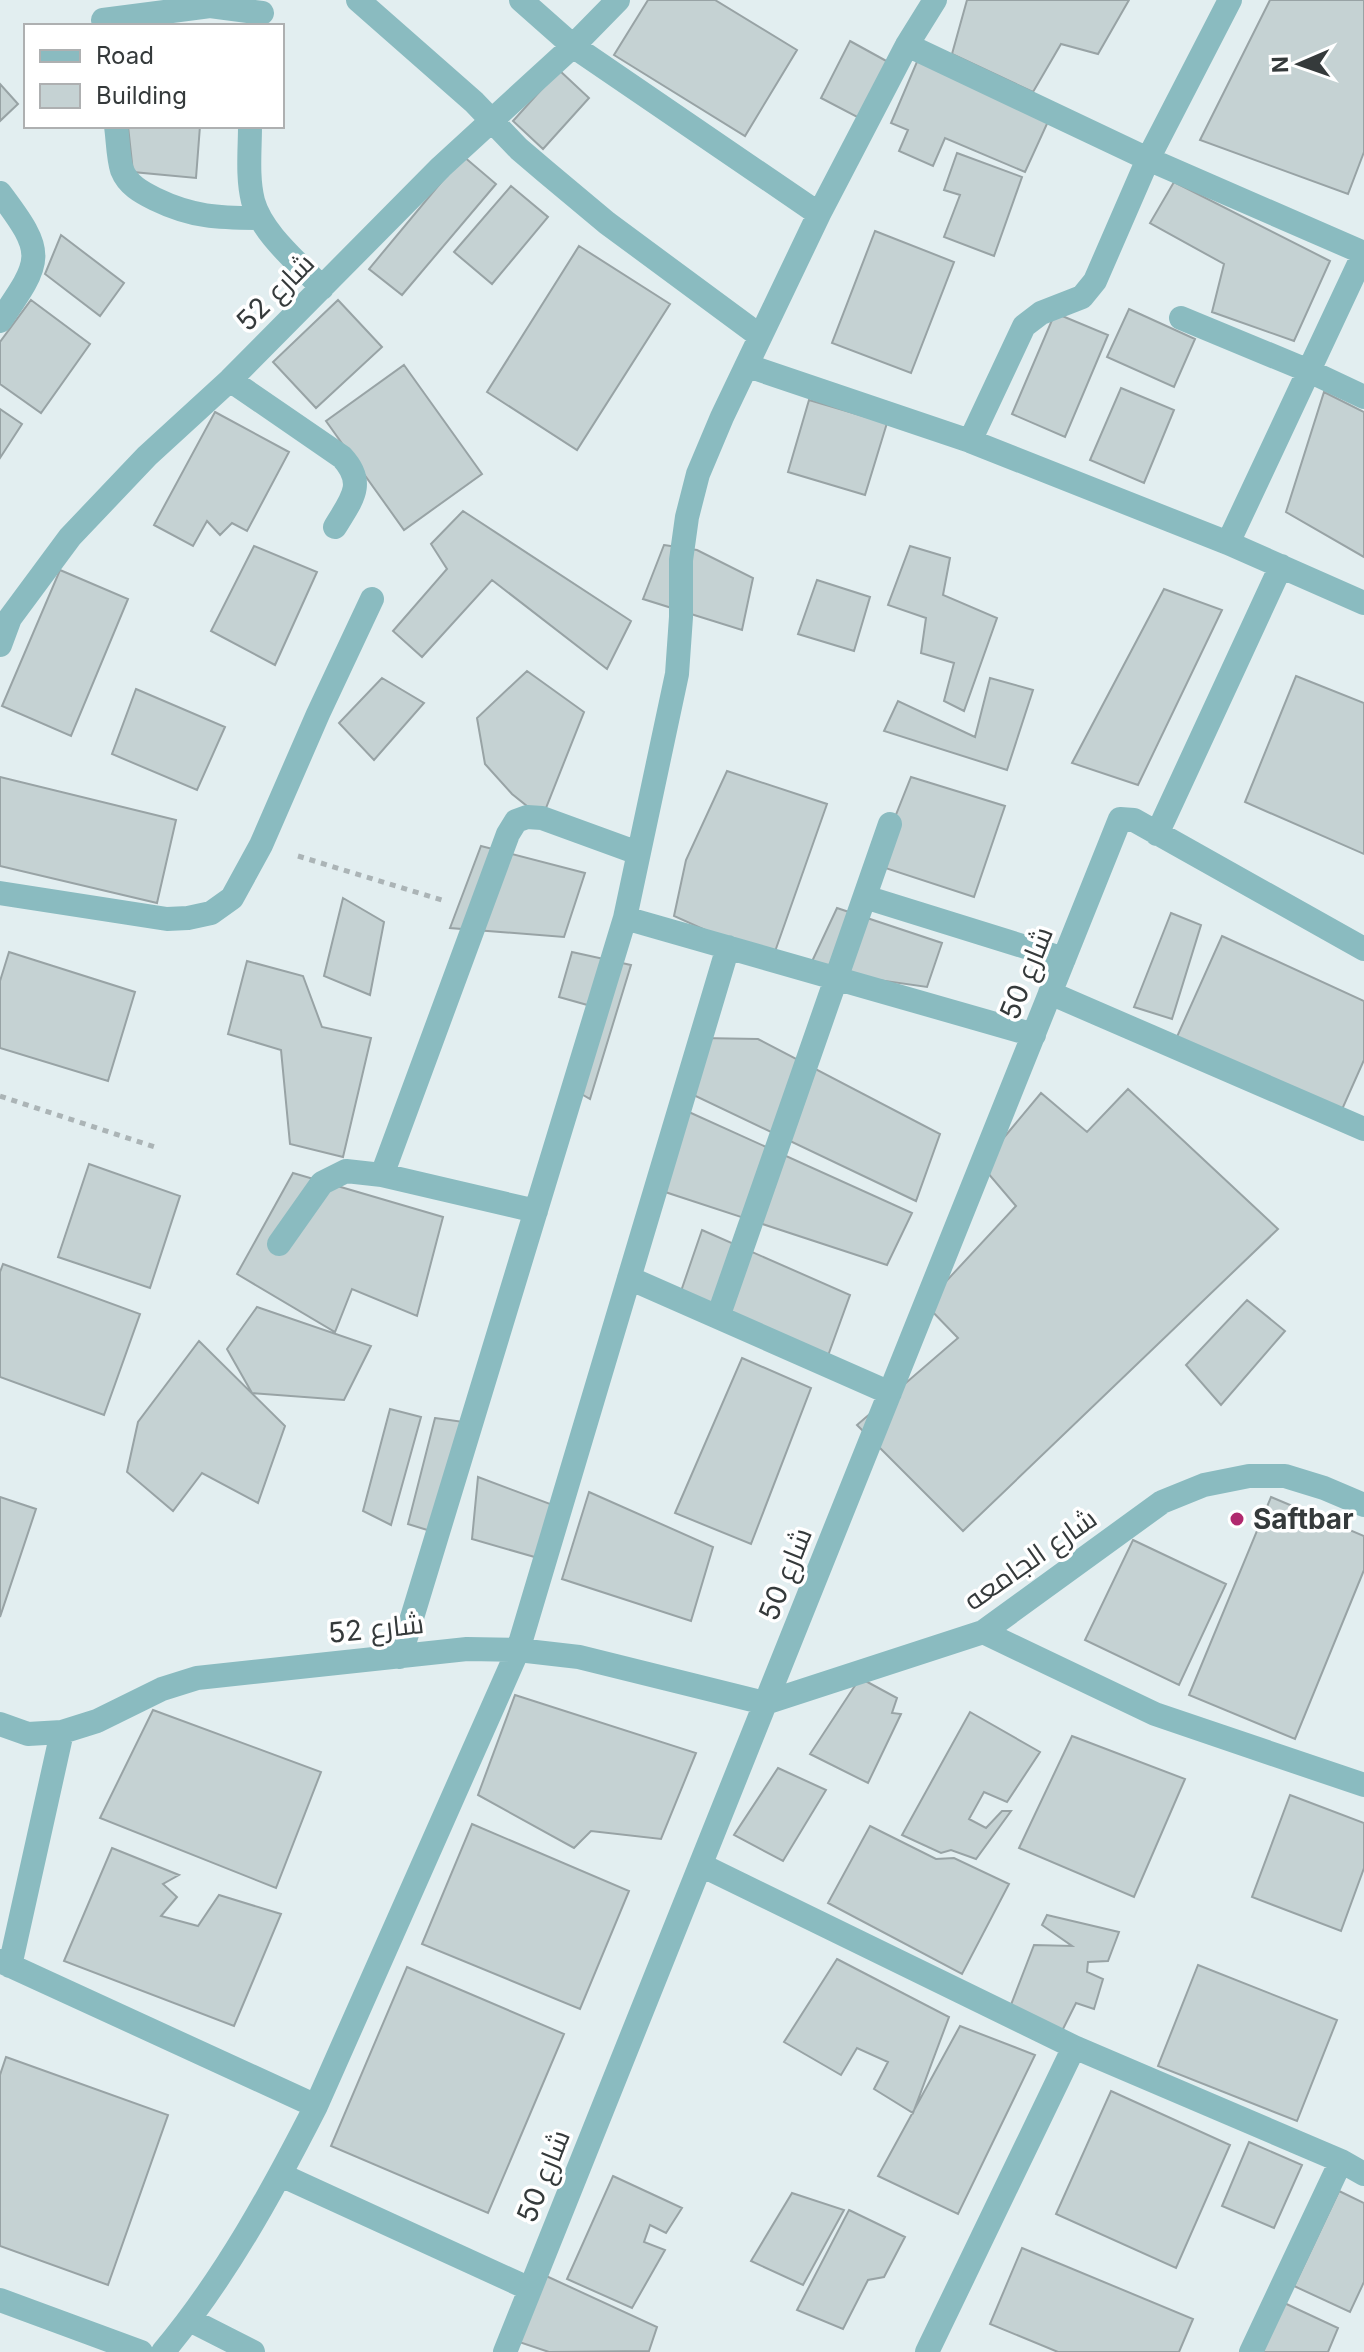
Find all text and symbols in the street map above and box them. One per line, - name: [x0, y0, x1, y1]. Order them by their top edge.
- legend: [24, 24, 284, 128]
- north arrow: [1260, 24, 1340, 104]
- text: Road: [96, 41, 154, 70]
- text: N: [1267, 56, 1293, 74]
- text: Building: [96, 81, 187, 110]
- street label: شارع 52: [229, 246, 322, 339]
- street label: شارع 50: [992, 922, 1062, 1025]
- street label: شارع الجامعه: [957, 1501, 1104, 1619]
- place label: Saftbar: [1253, 1502, 1354, 1536]
- marker: Saftbar: [1228, 1510, 1246, 1528]
- street label: شارع 50: [751, 1523, 821, 1626]
- street label: شارع 52: [326, 1606, 426, 1652]
- street label: شارع 50: [509, 2125, 579, 2228]

